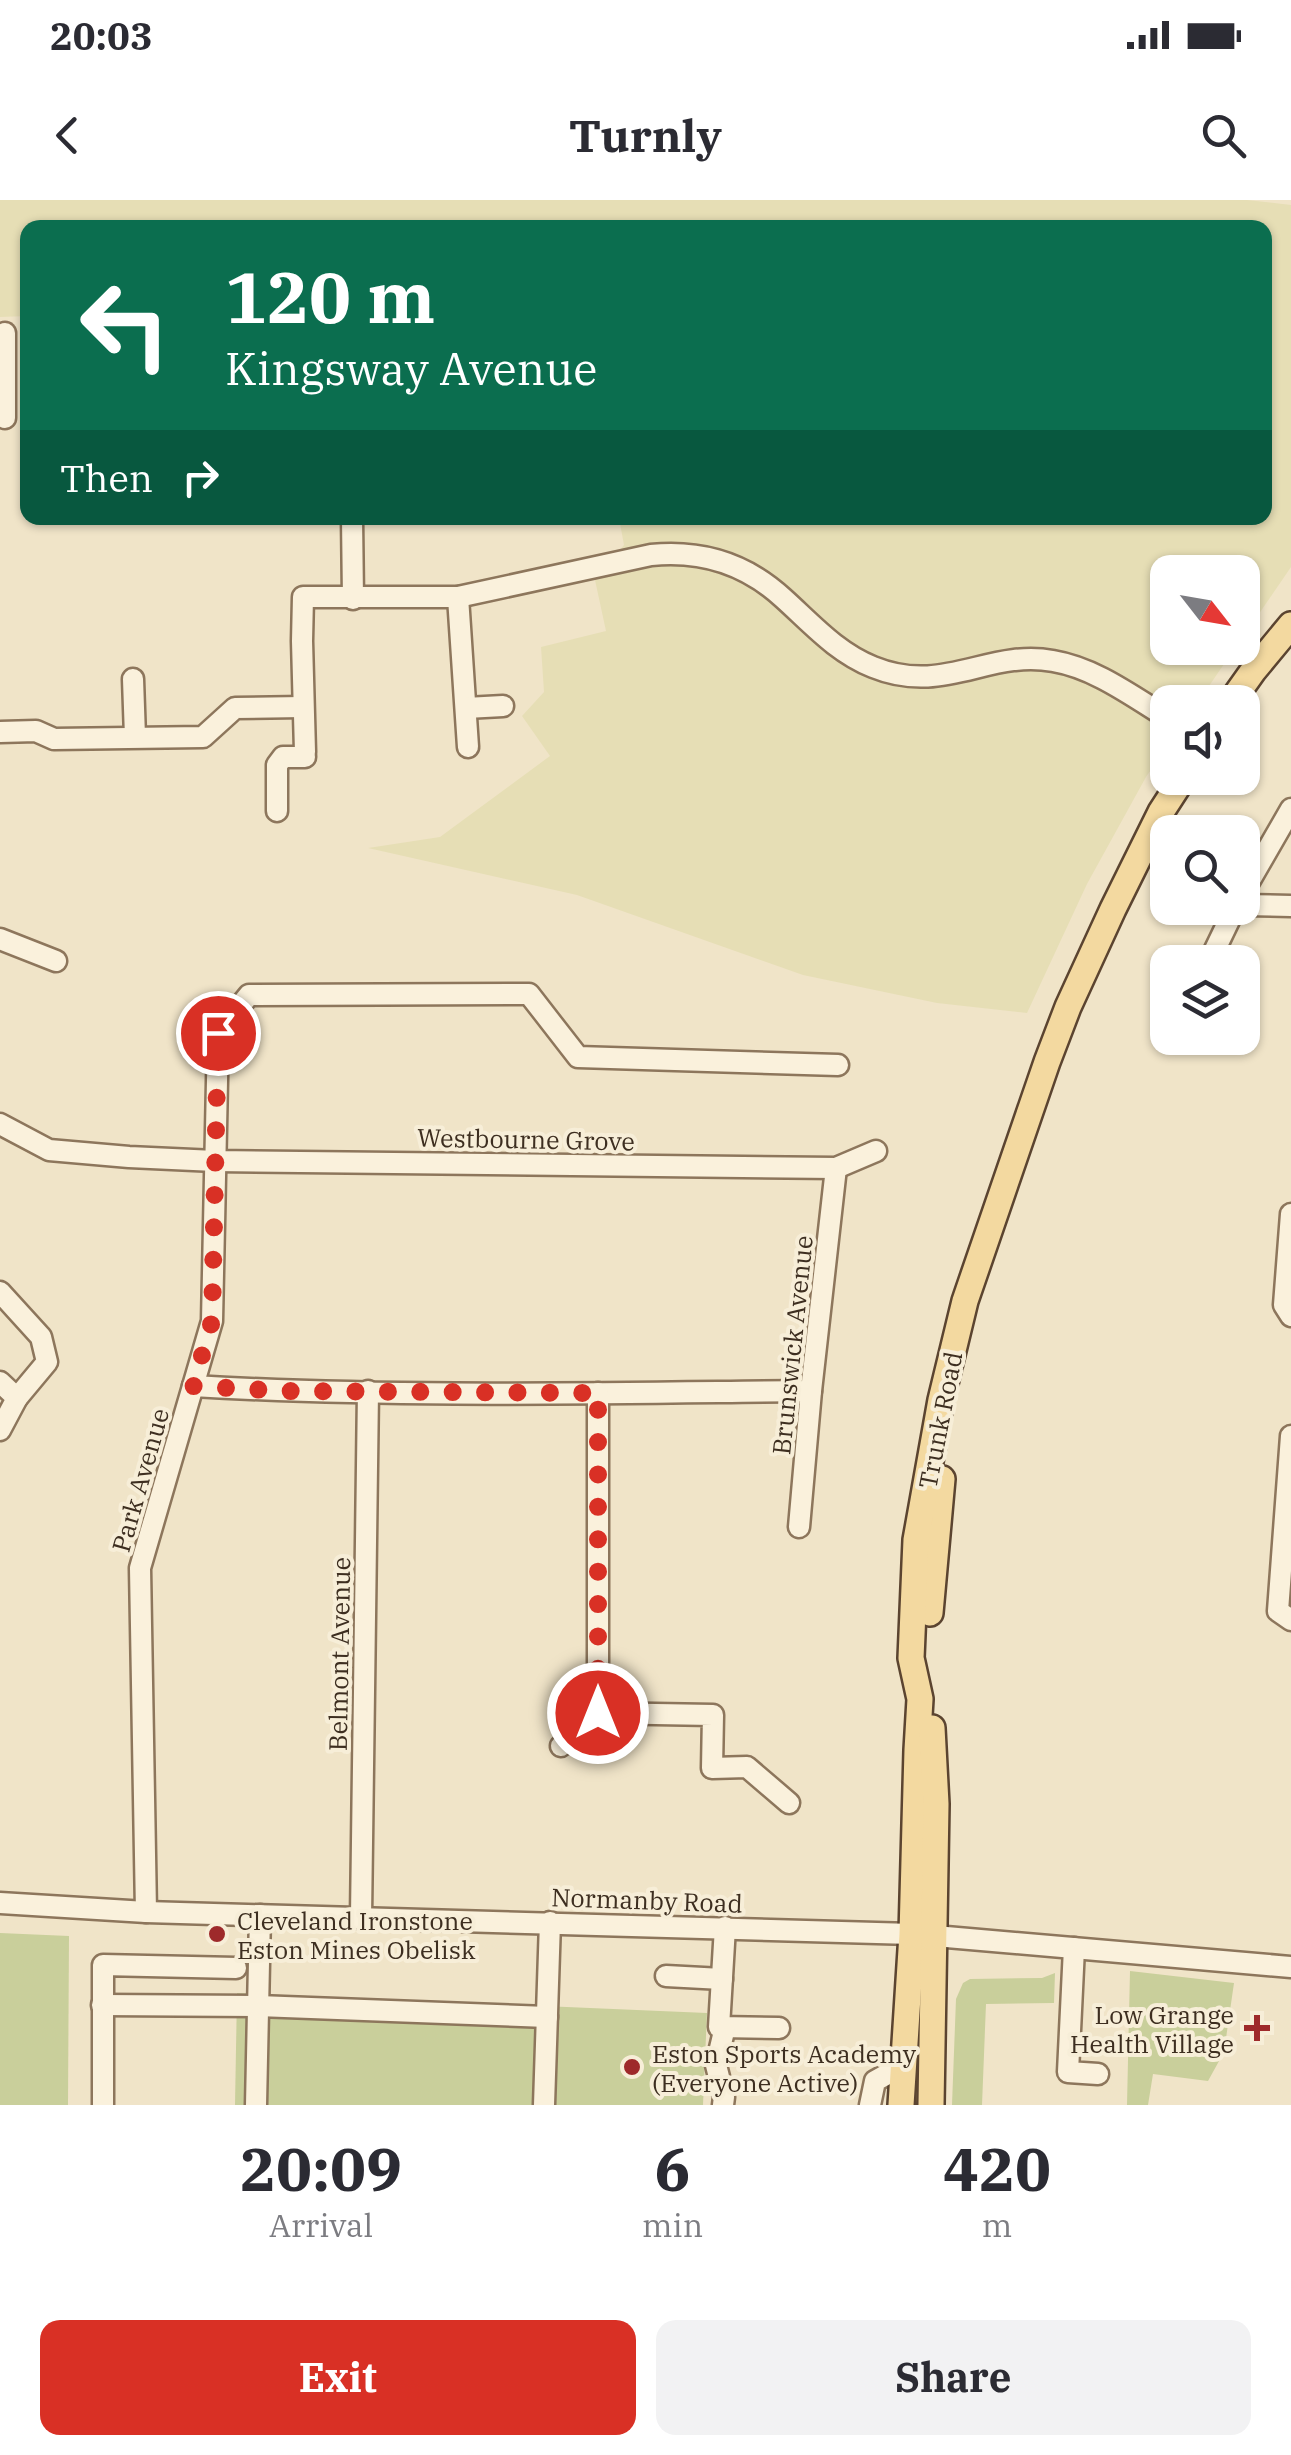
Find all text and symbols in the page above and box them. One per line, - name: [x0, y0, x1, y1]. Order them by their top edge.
- text: 20:03: [50, 11, 153, 60]
- text: Turnly: [569, 106, 722, 164]
- icon: back: [40, 108, 95, 163]
- icon: search: [1196, 108, 1251, 163]
- text: 120 m: [225, 251, 435, 342]
- icon: left: [60, 260, 190, 390]
- text: Kingsway Avenue: [225, 339, 597, 397]
- icon: right: [173, 450, 228, 505]
- text: Then: [60, 453, 153, 502]
- north arrow: [1150, 555, 1260, 665]
- map controls: [1150, 555, 1260, 1055]
- button: sound: [1150, 685, 1260, 795]
- button: search: [1150, 815, 1260, 925]
- button: layers: [1150, 945, 1260, 1055]
- pin: [176, 991, 261, 1076]
- icon: arrive: [191, 1006, 246, 1061]
- street label: Westbourne Grove: [417, 1121, 635, 1157]
- street label: Brunswick Avenue: [764, 1234, 820, 1456]
- street label: Trunk Road: [911, 1349, 969, 1491]
- street label: Park Avenue: [104, 1404, 176, 1556]
- street label: Belmont Avenue: [321, 1557, 357, 1751]
- position arrow: [546, 1661, 650, 1765]
- street label: Normanby Road: [551, 1880, 743, 1920]
- place label: Cleveland Ironstone Eston Mines Obelisk: [237, 1904, 476, 1966]
- marker: Cleveland Ironstone Eston Mines Obelisk: [206, 1923, 228, 1945]
- place label: Low Grange Health Village: [1070, 1998, 1234, 2060]
- marker: Low Grange Health Village: [1244, 2015, 1270, 2041]
- place label: Eston Sports Academy (Everyone Active): [652, 2037, 917, 2099]
- marker: Eston Sports Academy (Everyone Active): [621, 2056, 643, 2078]
- text: 20:09: [240, 2129, 402, 2208]
- text: 6: [655, 2129, 691, 2208]
- text: 420: [943, 2129, 1051, 2208]
- text: Arrival: [269, 2204, 373, 2246]
- text: min: [642, 2204, 703, 2246]
- text: m: [982, 2204, 1012, 2246]
- button: Exit: [40, 2320, 636, 2435]
- button: Share: [656, 2320, 1251, 2435]

